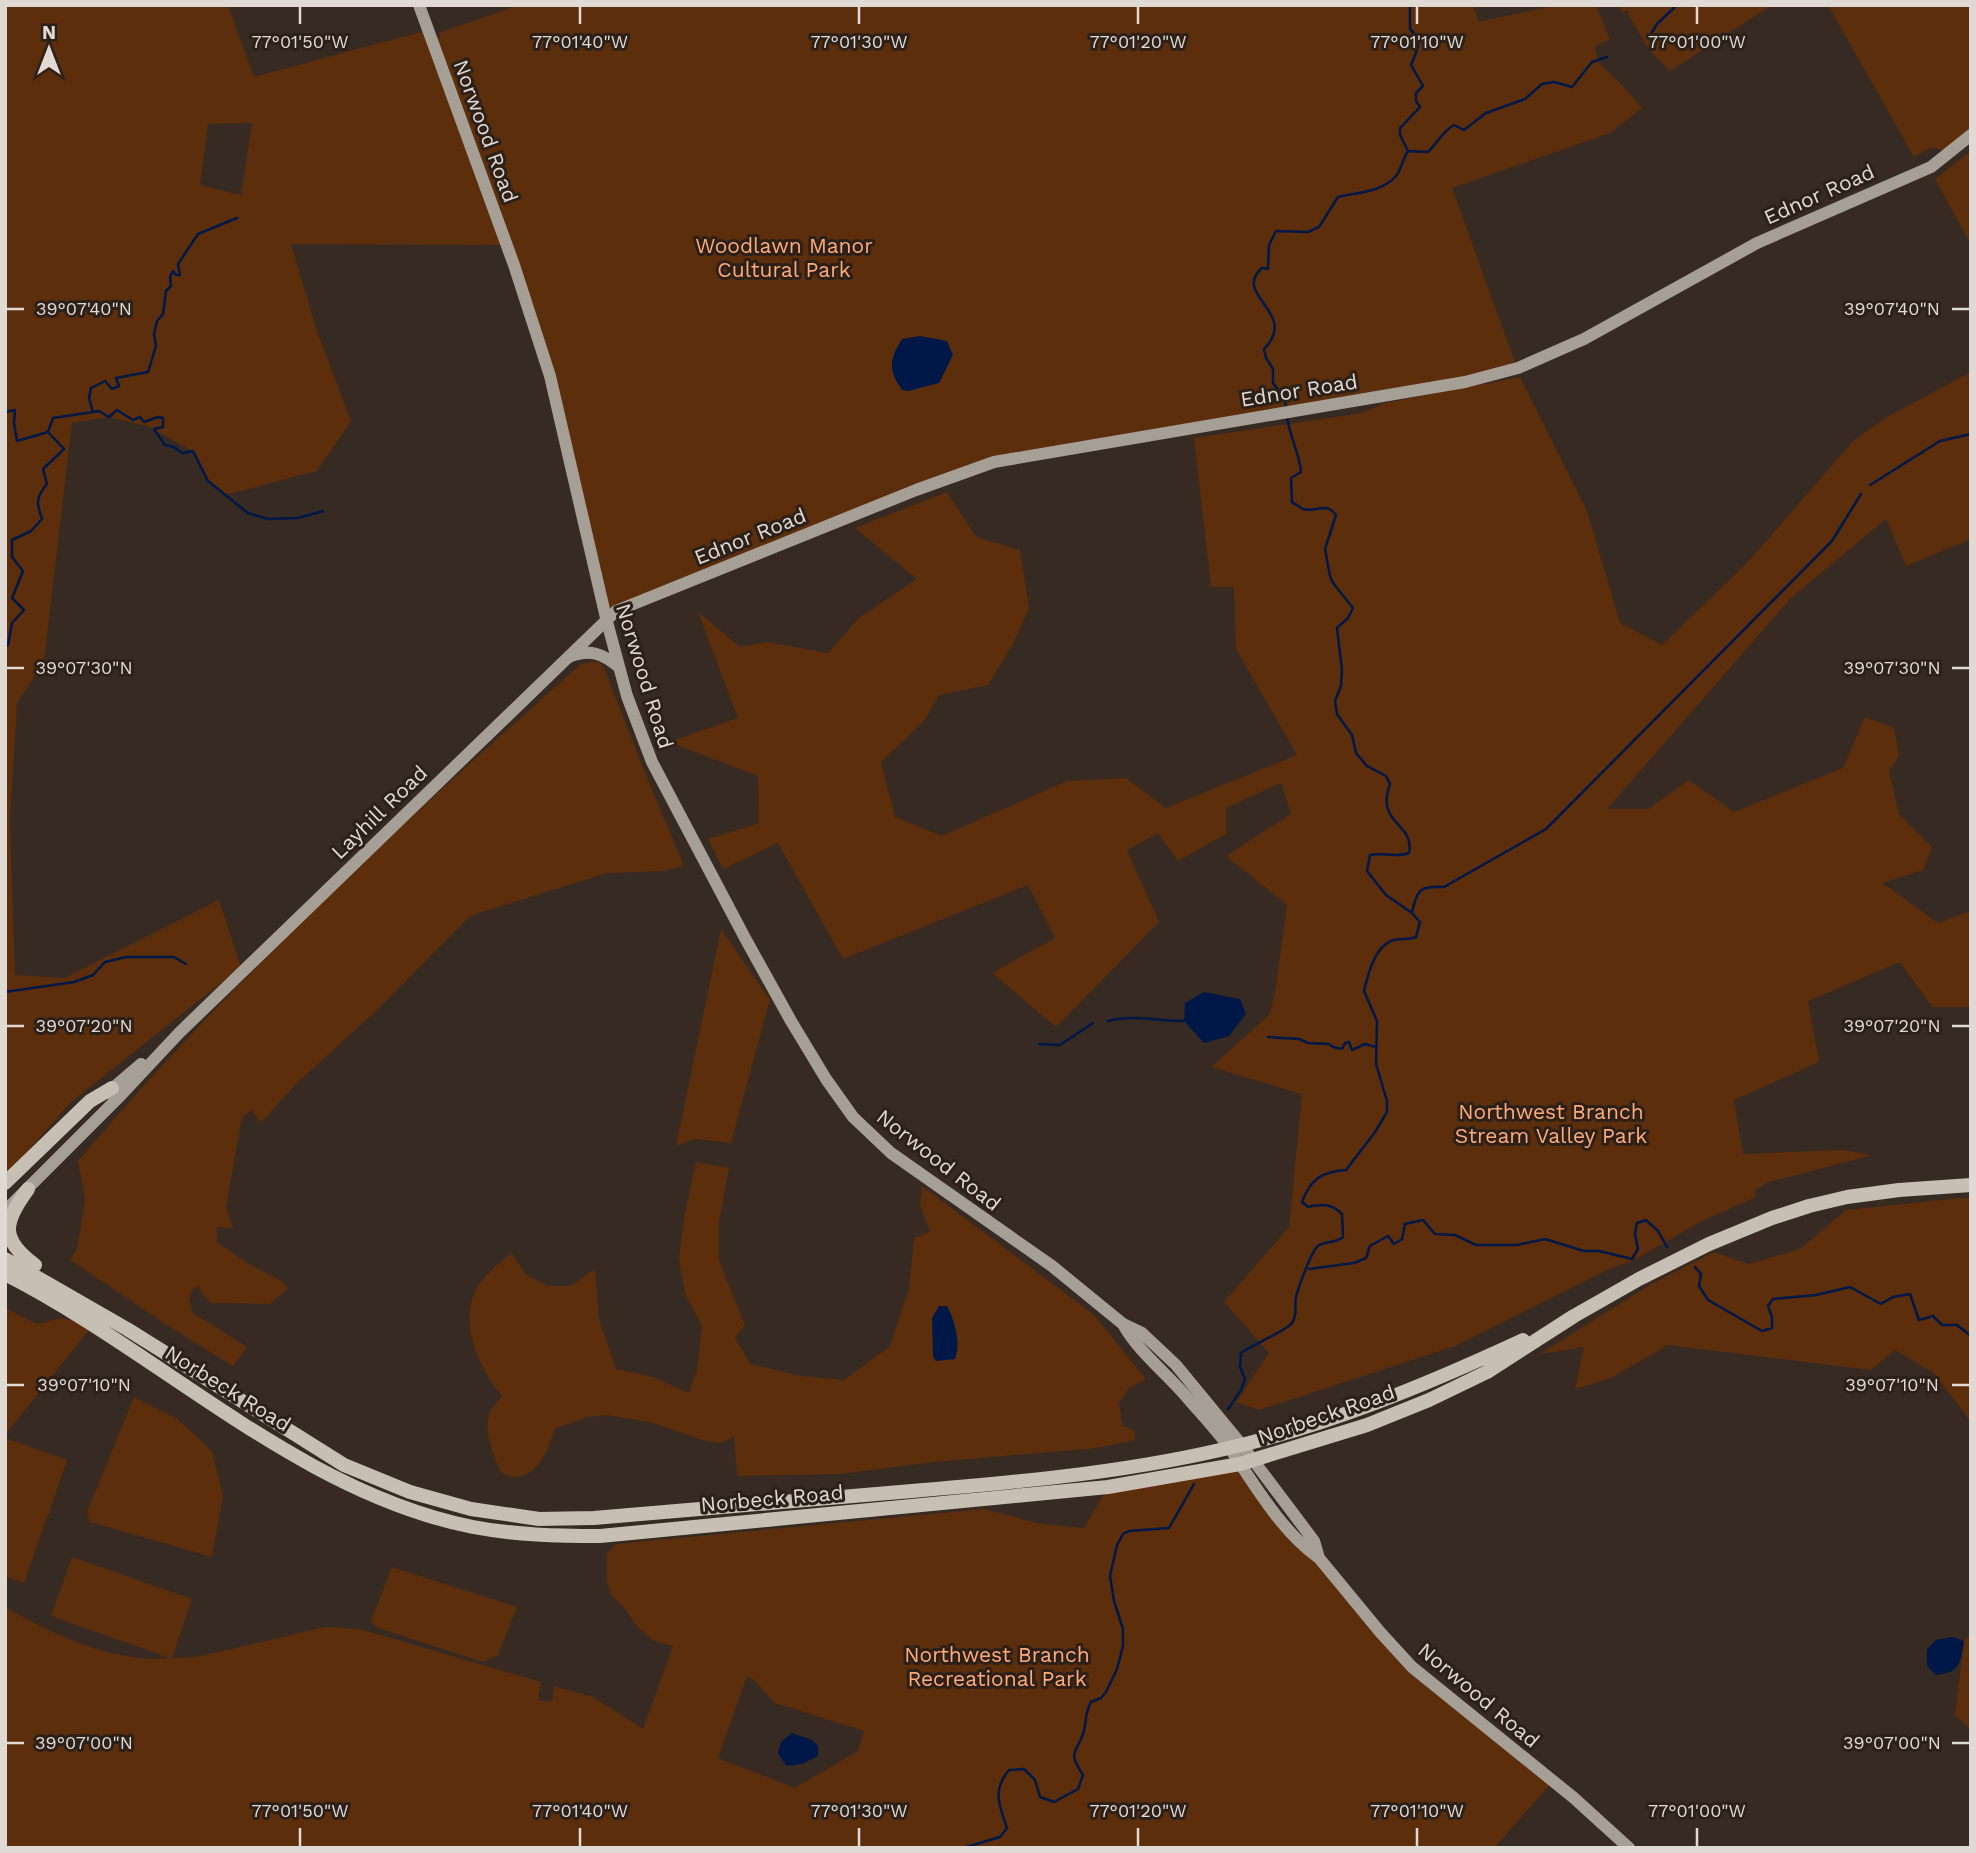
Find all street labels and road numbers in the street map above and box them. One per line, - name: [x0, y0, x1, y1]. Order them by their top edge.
- street label: Norwood Road: [449, 56, 523, 206]
- street label: Ednor Road: [1760, 159, 1878, 229]
- street label: Ednor Road: [1239, 368, 1359, 412]
- street label: Ednor Road: [690, 502, 810, 570]
- street label: Norwood Road: [611, 600, 679, 752]
- street label: Layhill Road: [326, 760, 432, 864]
- street label: Norwood Road: [872, 1104, 1006, 1216]
- street label: Norbeck Road: [161, 1339, 295, 1437]
- street label: Norbeck Road: [1254, 1379, 1398, 1449]
- street label: Norbeck Road: [700, 1479, 844, 1517]
- street label: Norwood Road: [1413, 1637, 1545, 1753]

